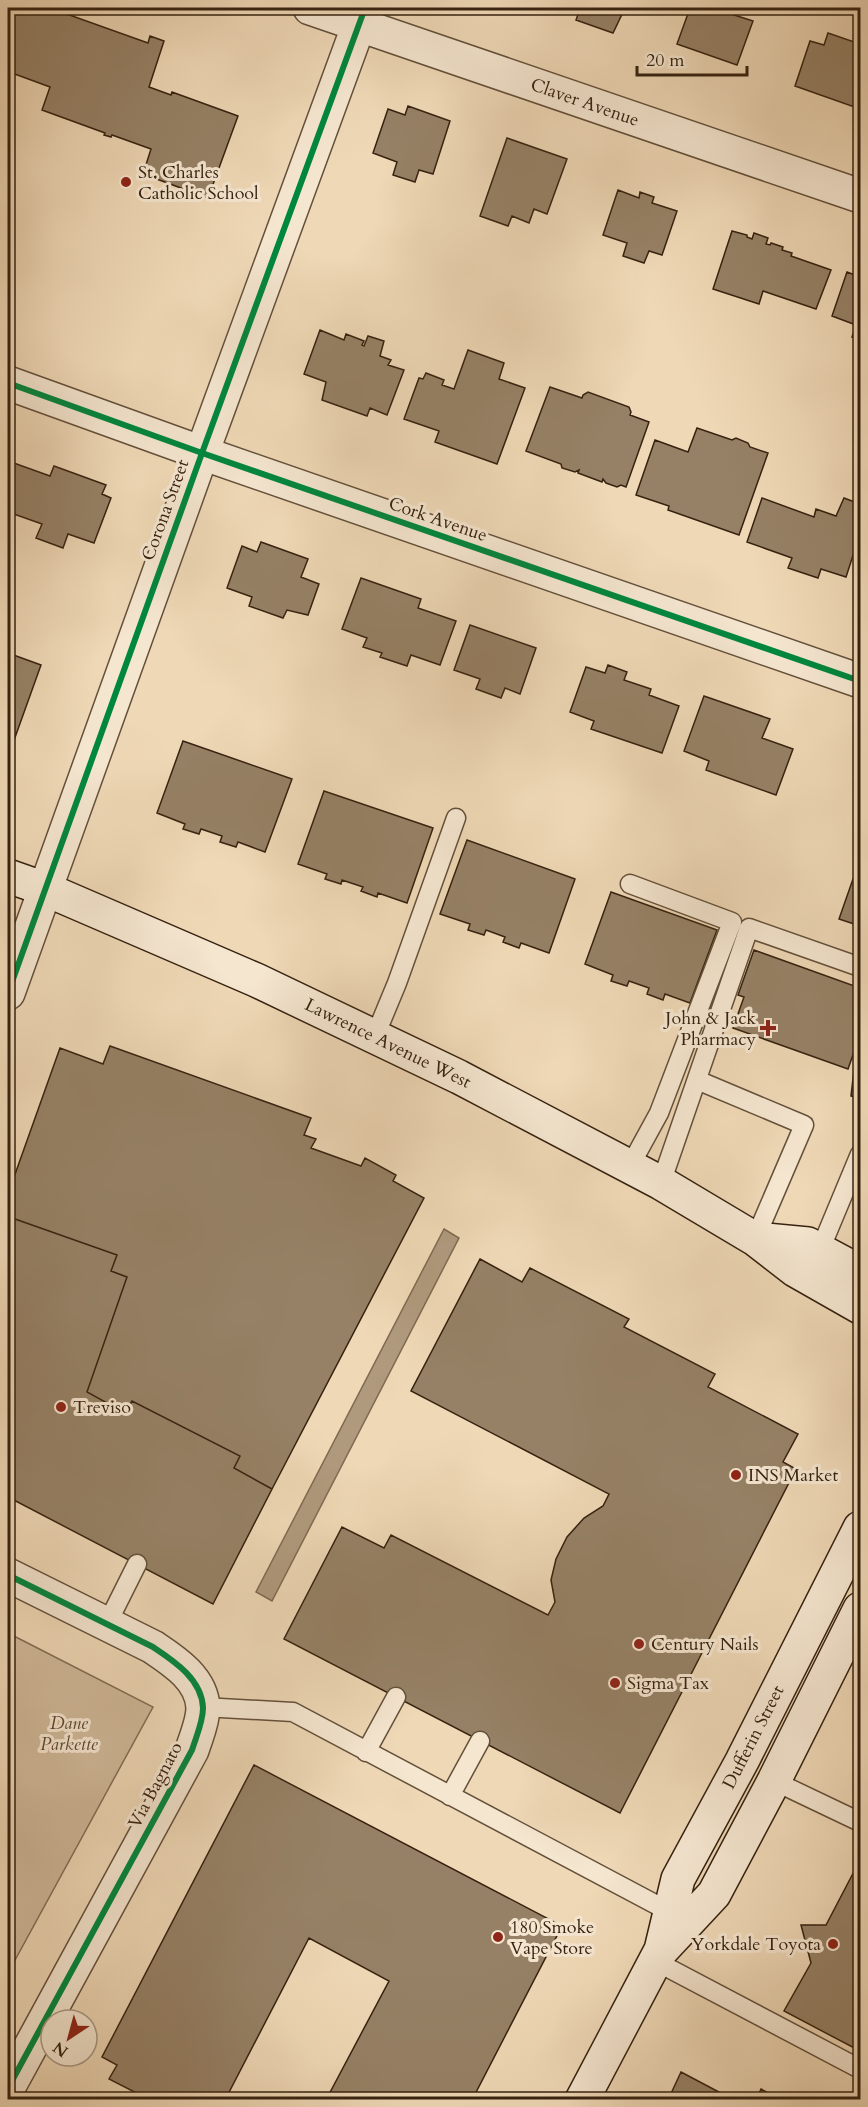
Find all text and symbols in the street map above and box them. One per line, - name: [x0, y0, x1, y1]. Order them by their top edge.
- scale bar: [637, 39, 746, 77]
- text: 20 m: [646, 48, 685, 73]
- street label: Claver Avenue: [527, 72, 642, 133]
- place label: St. Charles Catholic School: [138, 160, 259, 206]
- marker: St. Charles Catholic School: [119, 175, 133, 189]
- street label: Corona Street: [136, 456, 195, 564]
- street label: Cork Avenue: [385, 491, 491, 548]
- street label: Lawrence Avenue West: [300, 992, 475, 1095]
- place label: John & Jack Pharmacy: [662, 1006, 756, 1052]
- marker: John & Jack Pharmacy: [761, 1021, 775, 1035]
- place label: Treviso: [73, 1395, 131, 1420]
- marker: Treviso: [54, 1400, 68, 1414]
- place label: INS Market: [748, 1463, 838, 1488]
- marker: INS Market: [729, 1468, 743, 1482]
- place label: Century Nails: [651, 1632, 758, 1657]
- marker: Century Nails: [632, 1637, 646, 1651]
- place label: Sigma Tax: [627, 1671, 709, 1696]
- marker: Sigma Tax: [608, 1676, 622, 1690]
- street label: Dufferin Street: [717, 1681, 790, 1793]
- park label: Dane Parkette: [40, 1711, 99, 1757]
- street label: Via Bagnato: [122, 1737, 189, 1833]
- place label: 180 Smoke Vape Store: [510, 1915, 594, 1961]
- marker: 180 Smoke Vape Store: [491, 1930, 505, 1944]
- place label: Yorkdale Toyota: [691, 1932, 821, 1957]
- marker: Yorkdale Toyota: [826, 1937, 840, 1951]
- north arrow: [39, 2008, 99, 2068]
- text: N: [49, 2036, 73, 2062]

